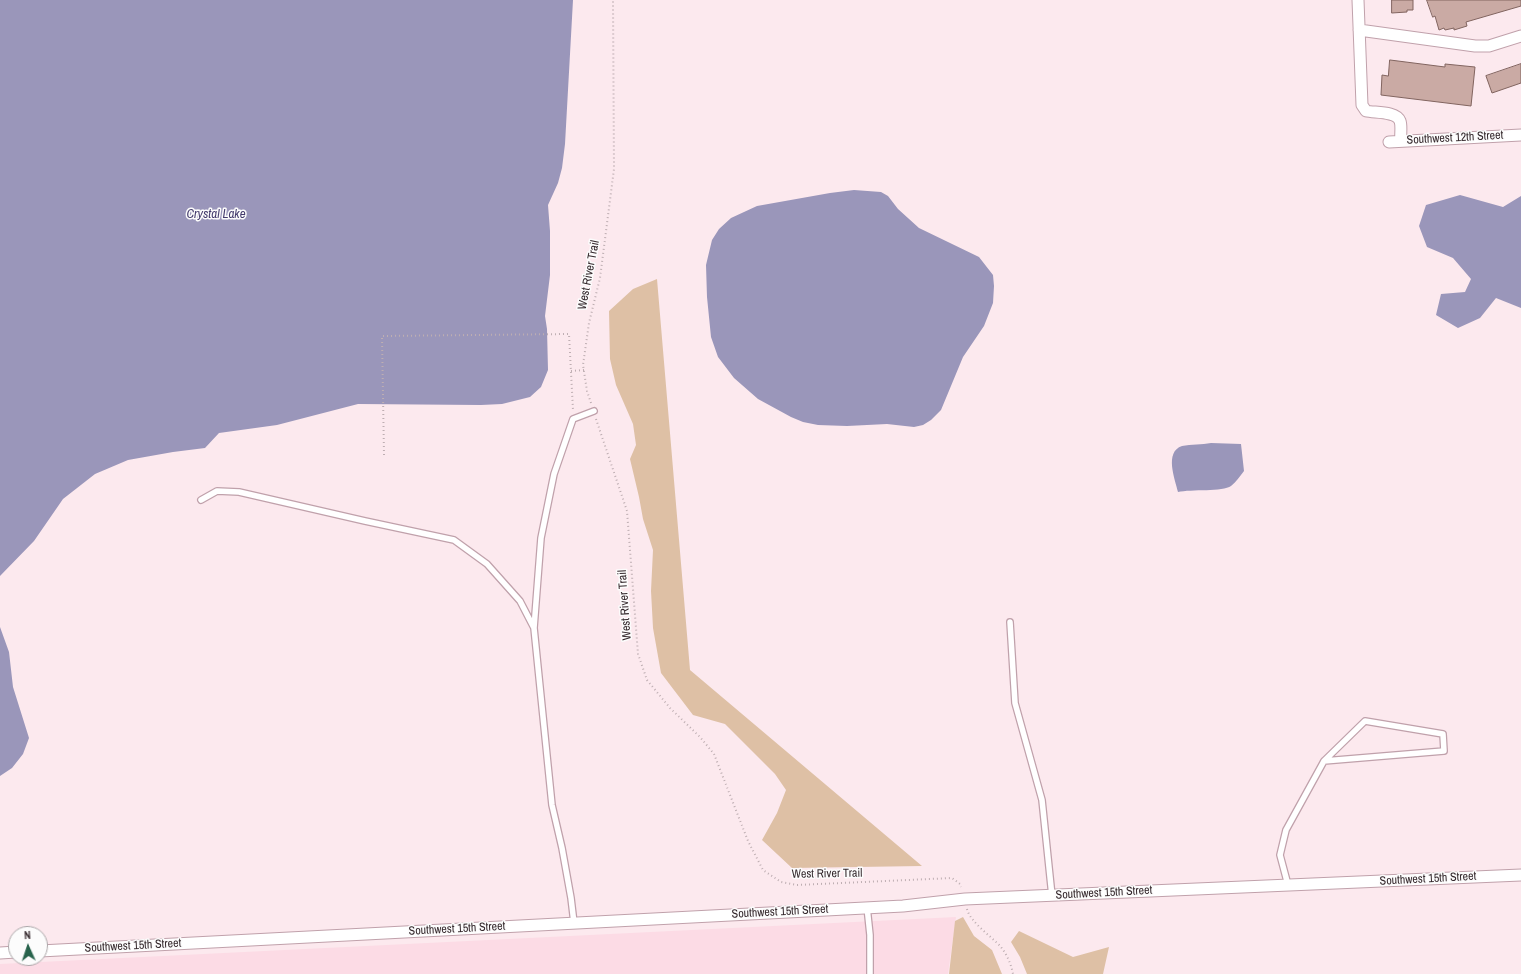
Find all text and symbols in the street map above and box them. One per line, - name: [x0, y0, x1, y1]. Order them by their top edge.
- street label: Southwest 12th Street: [1406, 128, 1504, 148]
- water label: Crystal Lake: [186, 207, 246, 223]
- street label: West River Trail: [575, 239, 603, 311]
- street label: West River Trail: [615, 569, 635, 641]
- street label: West River Trail: [792, 866, 862, 882]
- street label: Southwest 15th Street: [1379, 869, 1477, 889]
- street label: Southwest 15th Street: [1055, 883, 1153, 903]
- street label: Southwest 15th Street: [731, 902, 829, 922]
- street label: Southwest 15th Street: [408, 919, 506, 939]
- north arrow: [8, 926, 48, 966]
- text: N: [24, 928, 31, 942]
- street label: Southwest 15th Street: [84, 936, 182, 956]

